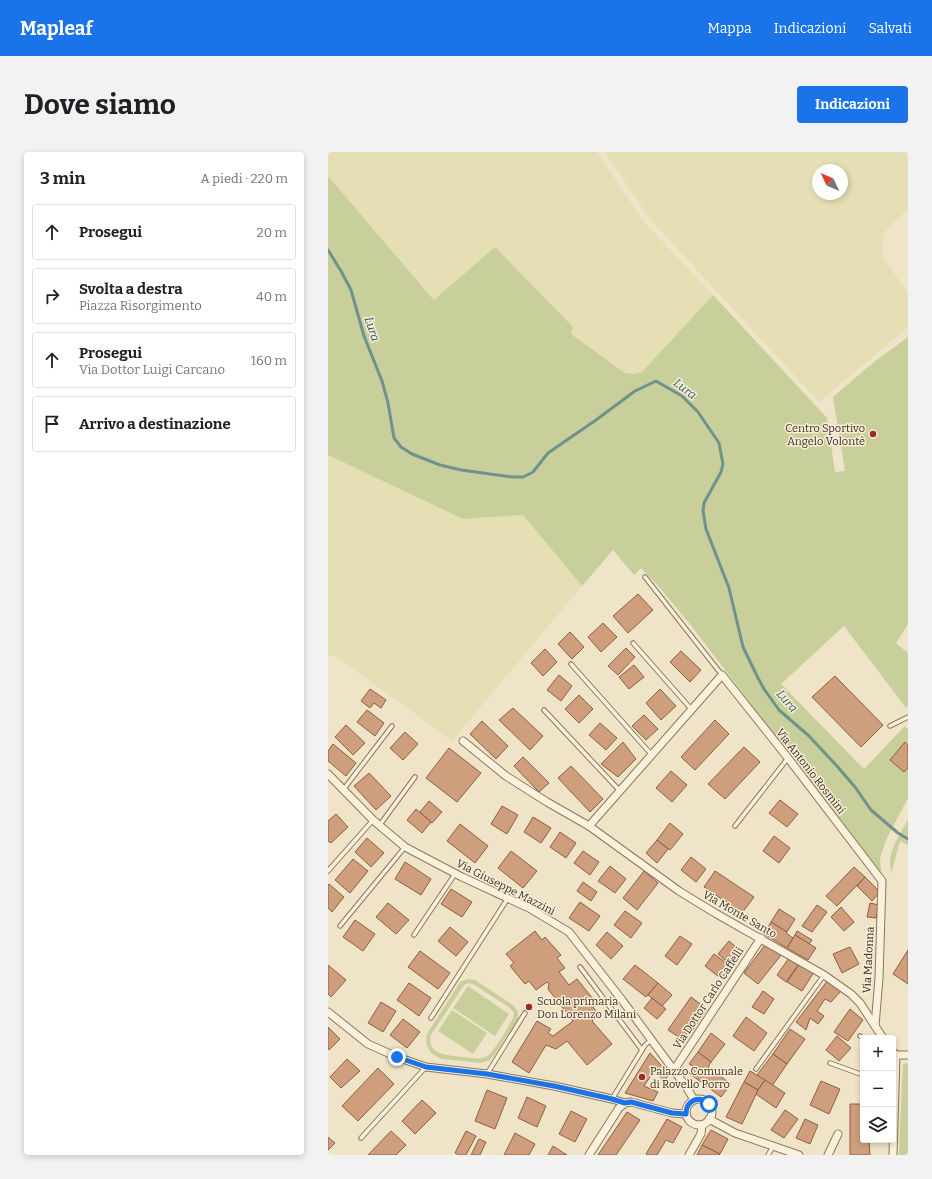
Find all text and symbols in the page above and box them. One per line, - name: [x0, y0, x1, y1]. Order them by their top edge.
- text: Mapleaf: [20, 17, 93, 40]
- text: Mappa: [707, 20, 752, 37]
- text: Indicazioni: [774, 20, 846, 37]
- text: Salvati: [868, 20, 912, 37]
- button: Indicazioni: [797, 86, 908, 123]
- text: Dove siamo: [24, 88, 176, 121]
- north arrow: [812, 164, 848, 200]
- text: 3 min: [40, 168, 85, 189]
- text: A piedi · 220 m: [200, 171, 288, 186]
- icon: ahead: [41, 221, 63, 243]
- text: Prosegui: [79, 223, 142, 241]
- text: 20 m: [257, 225, 287, 240]
- text: Svolta a destra: [79, 280, 183, 298]
- icon: right: [41, 285, 63, 307]
- text: 40 m: [256, 289, 287, 304]
- text: Piazza Risorgimento: [79, 298, 202, 313]
- water label: Lura: [361, 315, 383, 343]
- text: Prosegui: [79, 344, 142, 362]
- icon: ahead: [41, 349, 63, 371]
- text: 160 m: [251, 353, 287, 368]
- text: Via Dottor Luigi Carcano: [79, 362, 225, 377]
- water label: Lura: [671, 376, 699, 402]
- icon: arrive: [41, 413, 63, 435]
- text: Arrivo a destinazione: [79, 415, 231, 433]
- place label: Centro Sportivo Angelo Volontè: [785, 422, 865, 448]
- marker: Centro Sportivo Angelo Volontè: [868, 429, 878, 439]
- water label: Lura: [773, 687, 801, 715]
- street label: Via Antonio Rosmini: [773, 726, 848, 817]
- street label: Via Giuseppe Mazzini: [454, 857, 558, 918]
- street label: Via Monte Santo: [701, 888, 779, 941]
- street label: Via Madonna: [860, 926, 877, 994]
- street label: Via Dottor Carlo Caffelli: [671, 944, 747, 1052]
- place label: Scuola primaria Don Lorenzo Milani: [537, 995, 637, 1021]
- marker: Scuola primaria Don Lorenzo Milani: [524, 1002, 534, 1012]
- map controls: [860, 1035, 896, 1143]
- button: +: [860, 1035, 896, 1071]
- route end: [388, 1048, 406, 1066]
- place label: Palazzo Comunale di Rovello Porro: [650, 1065, 743, 1091]
- button: −: [860, 1071, 896, 1107]
- marker: Palazzo Comunale di Rovello Porro: [637, 1072, 647, 1082]
- route start: [700, 1095, 718, 1113]
- button: layers: [860, 1107, 896, 1143]

